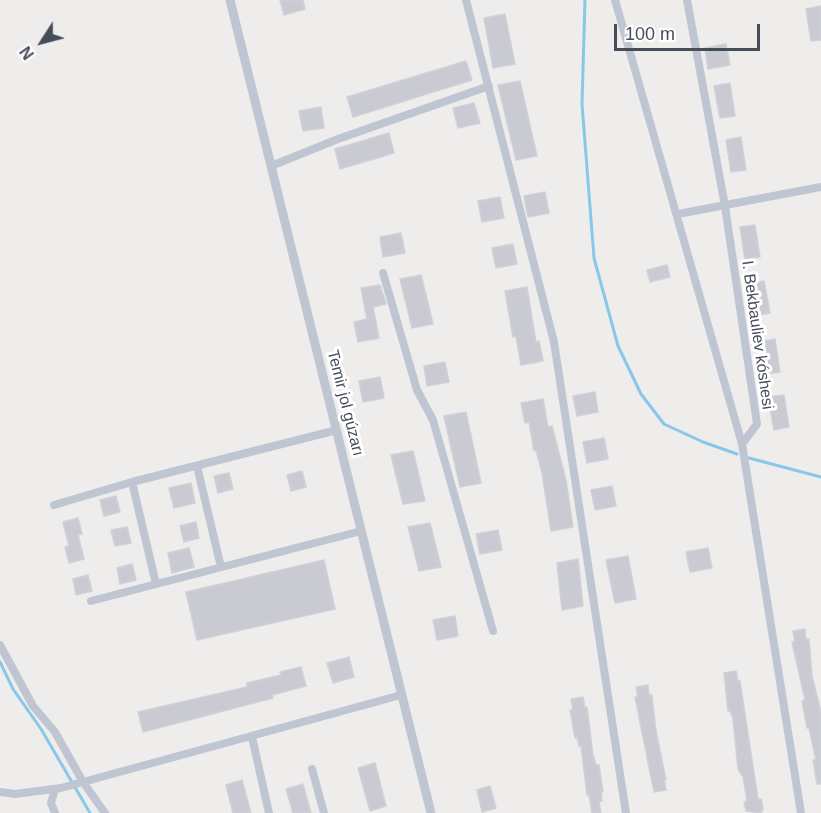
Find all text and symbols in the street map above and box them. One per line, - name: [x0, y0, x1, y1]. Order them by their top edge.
- north arrow: [12, 12, 72, 72]
- scale bar: [617, 12, 762, 50]
- text: 100 m: [625, 24, 675, 44]
- text: N: [17, 43, 37, 63]
- street label: I. Bekbauliev kóshesi: [737, 259, 777, 411]
- street label: Temir jol gúzarı: [323, 348, 367, 458]

